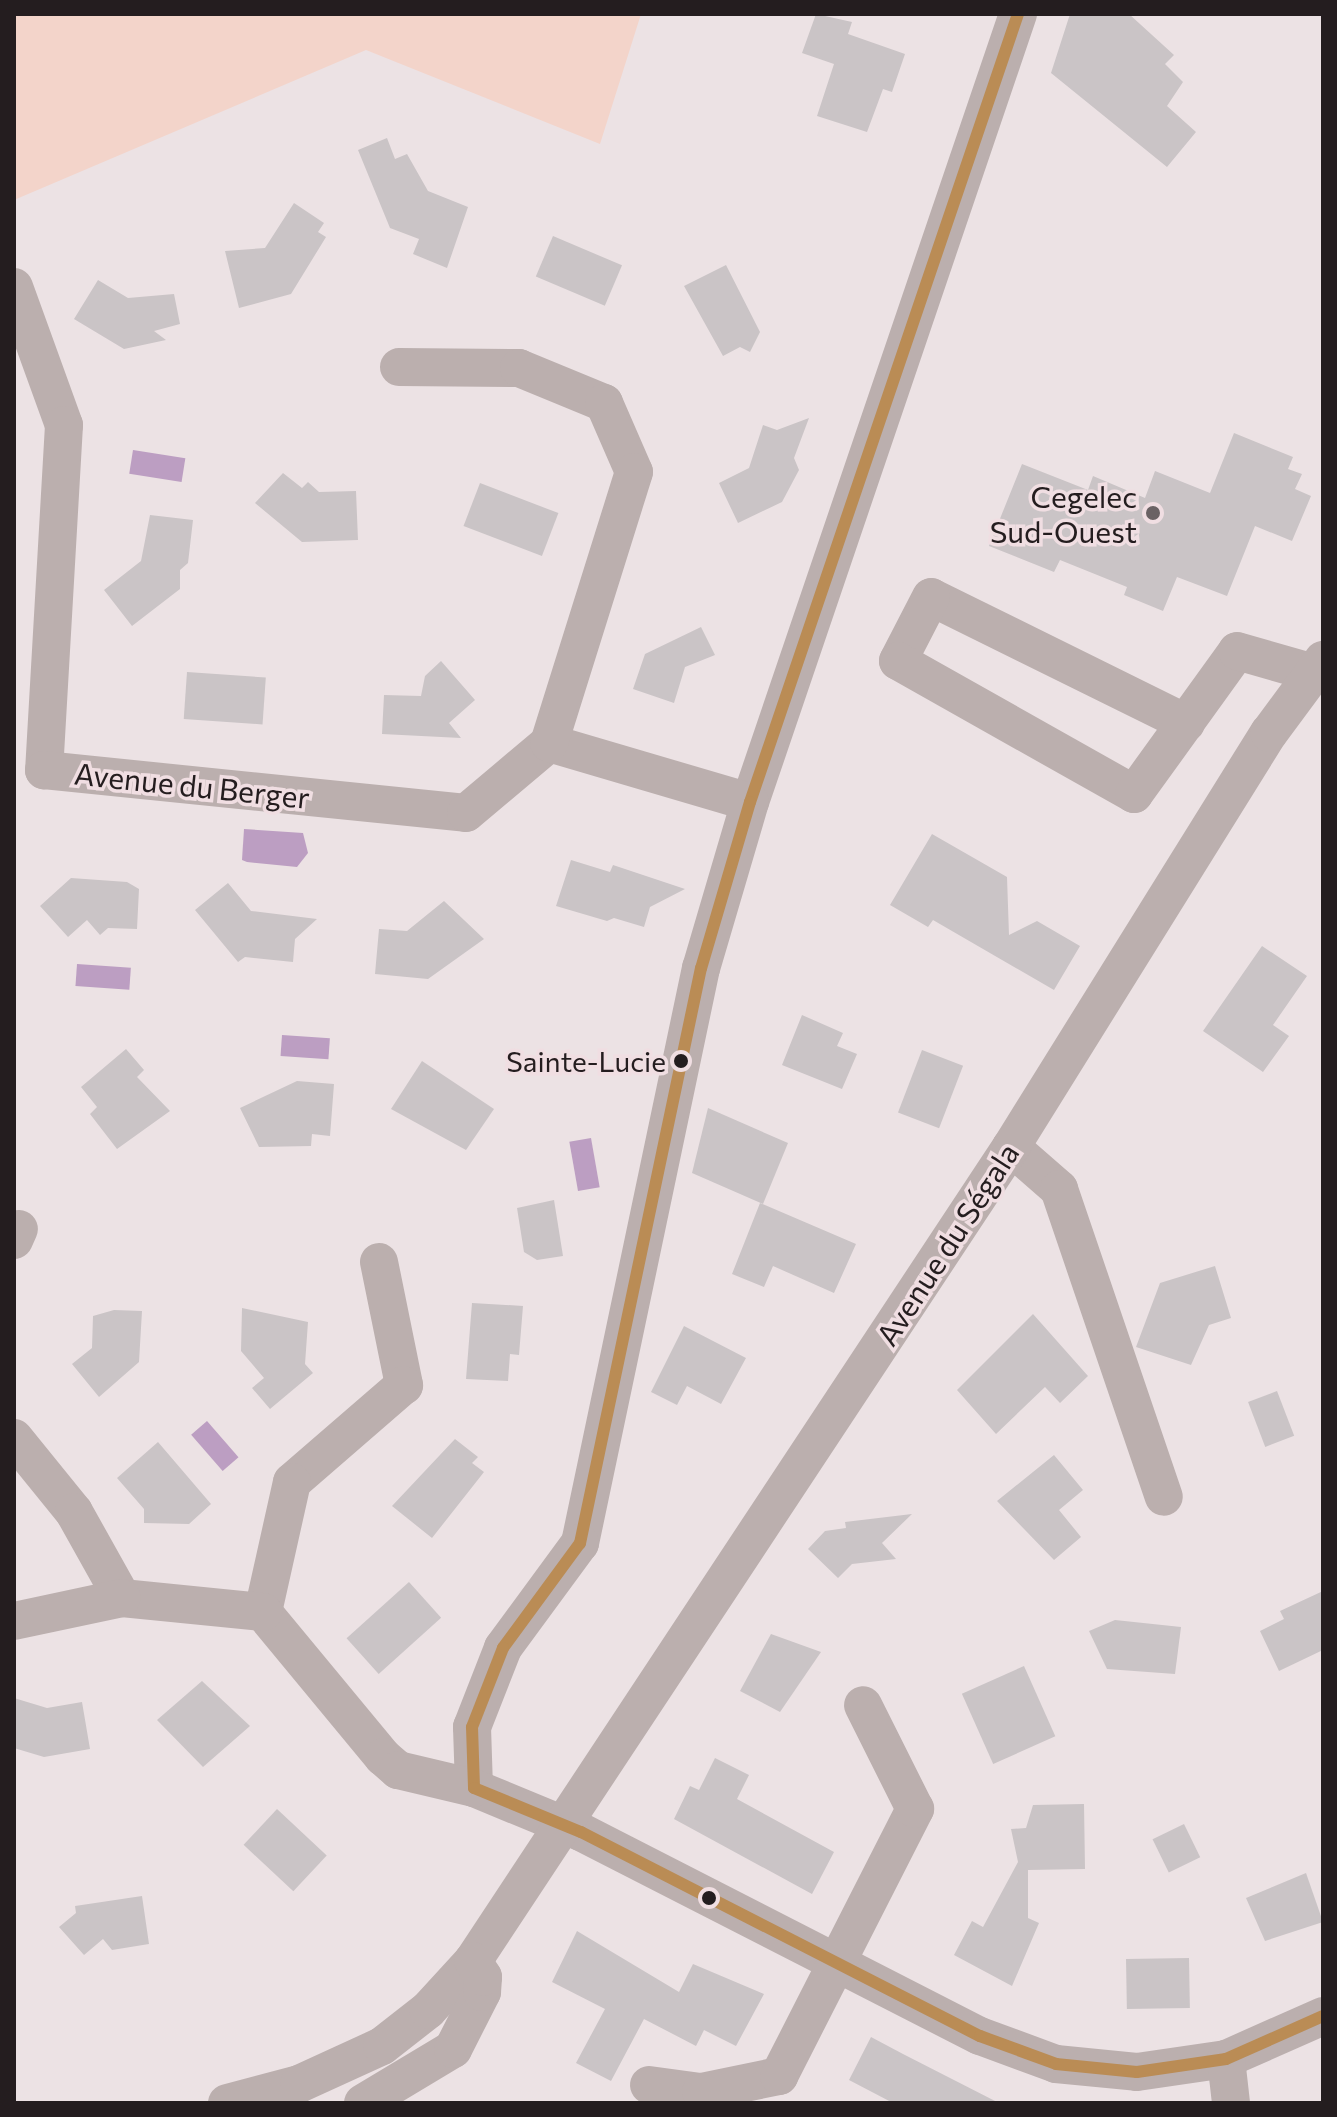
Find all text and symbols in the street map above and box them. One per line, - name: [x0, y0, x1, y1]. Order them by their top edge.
- place label: Cegelec Sud-Ouest: [990, 478, 1137, 548]
- marker: Cegelec Sud-Ouest: [1144, 504, 1162, 522]
- street label: Avenue du Berger: [73, 755, 311, 815]
- place label: Sainte-Lucie: [506, 1044, 666, 1078]
- marker: Sainte-Lucie: [673, 1053, 689, 1069]
- street label: Avenue du Ségala: [868, 1136, 1026, 1352]
- unlabelled marker: [701, 1890, 717, 1906]

